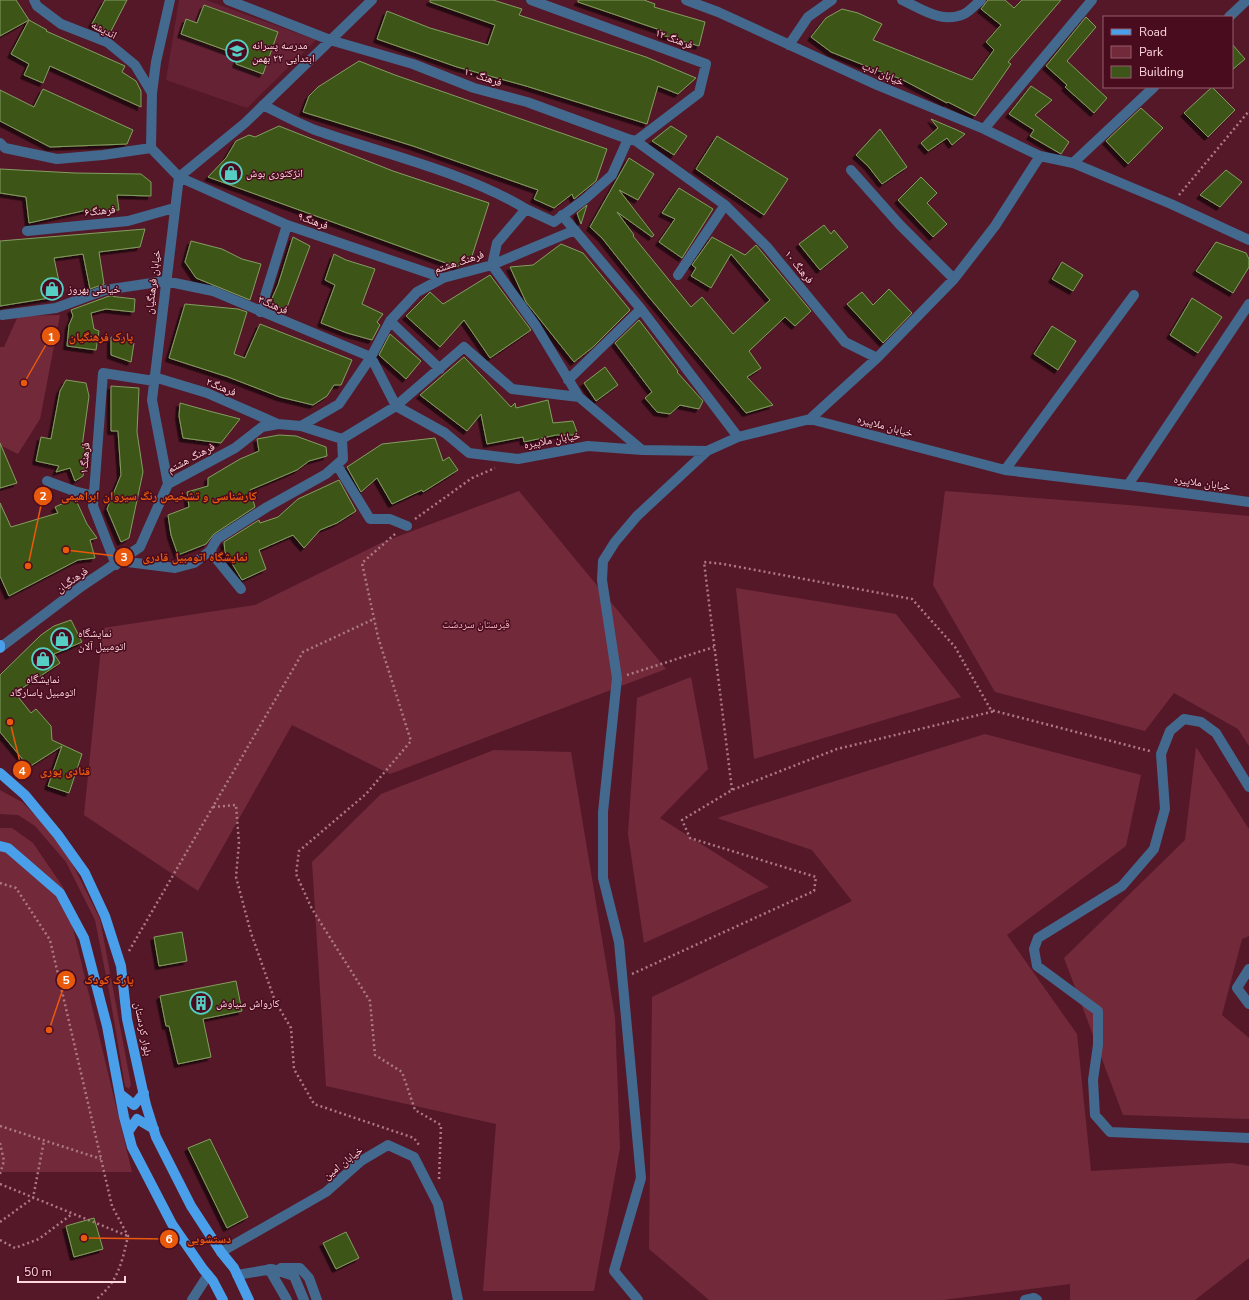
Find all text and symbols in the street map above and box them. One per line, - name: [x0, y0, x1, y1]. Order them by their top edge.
- legend: [1103, 16, 1233, 88]
- street label: اندیشه: [89, 17, 119, 43]
- text: Road: [1139, 24, 1167, 40]
- street label: فرهنگ ۱۲: [653, 25, 695, 53]
- school or university icon: مدرسه پسرانه ابتدایی ۲۲ بهمن: [224, 38, 250, 64]
- place label: مدرسه پسرانه ابتدایی ۲۲ بهمن: [252, 38, 315, 66]
- text: Park: [1139, 44, 1164, 60]
- street label: خیابان ادب: [860, 58, 906, 90]
- street label: فرهنگ ۱۰: [462, 64, 504, 90]
- text: Building: [1139, 64, 1184, 80]
- shop icon: انژکتوری بوش: [218, 160, 244, 186]
- place label: انژکتوری بوش: [246, 166, 303, 181]
- street label: فرهنگ۶: [84, 202, 117, 220]
- street label: فرهنگ۹: [296, 209, 331, 233]
- street label: فرهنگ هشتم: [432, 247, 486, 277]
- street label: فرهنگ ۱۰: [781, 247, 817, 287]
- street label: خیابان فرهنگیان: [142, 249, 164, 315]
- shop icon: خیاطی بهروز: [39, 276, 65, 302]
- place label: خیاطی بهروز: [67, 282, 120, 297]
- street label: فرهنگ۳: [256, 292, 291, 318]
- callout: پارک فرهنگیان: [41, 324, 142, 348]
- text: 1: [47, 329, 55, 345]
- text: پارک فرهنگیان: [69, 329, 134, 345]
- street label: فرهنگ۲: [204, 374, 239, 400]
- street label: خیابان ملاپیره: [855, 411, 915, 441]
- street label: خیابان ملاپیره: [523, 428, 581, 452]
- street label: فرهنگ هشتم: [165, 439, 218, 477]
- street label: فرهنگ۱: [76, 441, 94, 474]
- street label: خیابان ملاپیره: [1173, 472, 1231, 494]
- callout: کارشناسی و تشخیص رنگ سیروان ابراهیمی: [33, 484, 265, 508]
- text: 2: [39, 488, 47, 504]
- text: کارشناسی و تشخیص رنگ سیروان ابراهیمی: [61, 488, 258, 504]
- callout: نمایشگاه اتومبیل قادری: [114, 545, 255, 569]
- text: 3: [120, 549, 128, 565]
- text: نمایشگاه اتومبیل قادری: [142, 549, 248, 565]
- street label: فرهنگیان: [53, 563, 91, 596]
- park label: قبرستان سردشت: [442, 617, 510, 632]
- shop icon: نمایشگاه اتومبیل آلان: [49, 626, 75, 652]
- place label: نمایشگاه اتومبیل آلان: [78, 626, 126, 654]
- shop icon: نمایشگاه اتومبیل پاسارگاد: [30, 646, 56, 672]
- place label: نمایشگاه اتومبیل پاسارگاد: [10, 672, 76, 700]
- callout: قنادی پوری: [12, 758, 98, 782]
- text: 4: [18, 763, 26, 779]
- text: قنادی پوری: [40, 763, 90, 779]
- callout: پارک کودک: [56, 968, 142, 992]
- text: 5: [62, 972, 70, 988]
- text: پارک کودک: [84, 972, 134, 988]
- building icon: کارواش سیاوش: [188, 990, 214, 1016]
- place label: کارواش سیاوش: [216, 996, 280, 1011]
- street label: بلوار کردستان: [130, 1001, 156, 1057]
- street label: خیابان امین: [320, 1143, 366, 1183]
- callout: دستشویی: [159, 1227, 240, 1251]
- text: 6: [165, 1231, 173, 1247]
- text: دستشویی: [187, 1231, 231, 1247]
- scale bar: [18, 1258, 125, 1284]
- text: 50 m: [24, 1264, 52, 1280]

